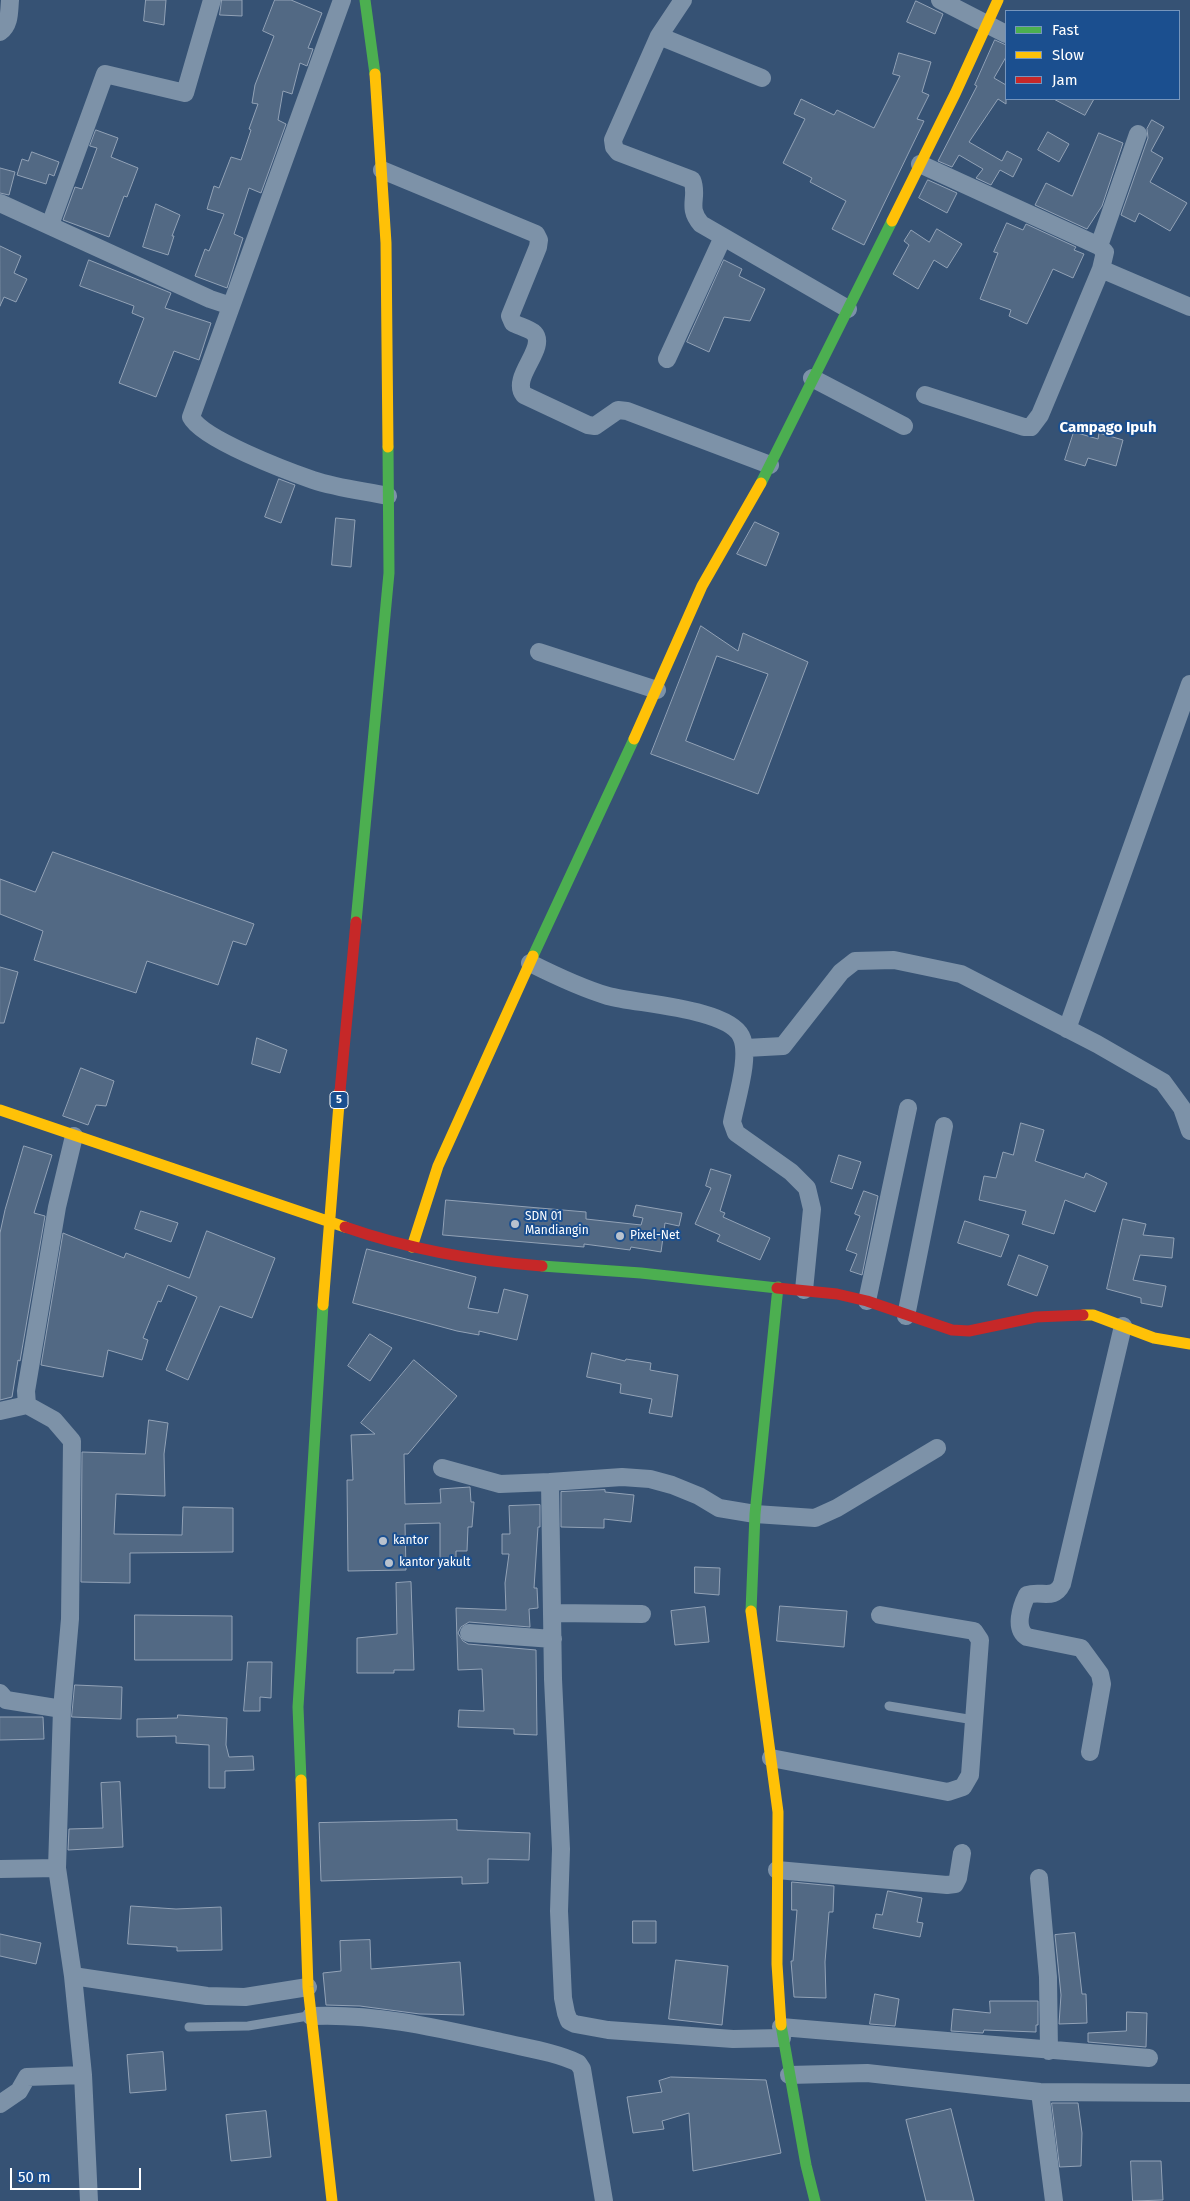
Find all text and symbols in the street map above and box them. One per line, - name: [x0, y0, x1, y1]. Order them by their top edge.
- legend: [1005, 10, 1180, 100]
- text: Fast: [1052, 21, 1079, 39]
- text: Slow: [1052, 46, 1084, 64]
- text: Jam: [1052, 71, 1078, 89]
- district label: Campago Ipuh: [1059, 419, 1157, 437]
- road number: 5: [330, 1092, 348, 1108]
- place label: SDN 01 Mandiangin: [525, 1210, 589, 1238]
- marker: SDN 01 Mandiangin: [509, 1218, 521, 1230]
- place label: Pixel-Net: [630, 1229, 680, 1243]
- marker: Pixel-Net: [614, 1230, 626, 1242]
- place label: kantor: [393, 1534, 428, 1548]
- marker: kantor: [377, 1535, 389, 1547]
- place label: kantor yakult: [399, 1556, 471, 1570]
- marker: kantor yakult: [383, 1557, 395, 1569]
- scale bar: [12, 2158, 144, 2190]
- text: 50 m: [18, 2168, 51, 2186]

